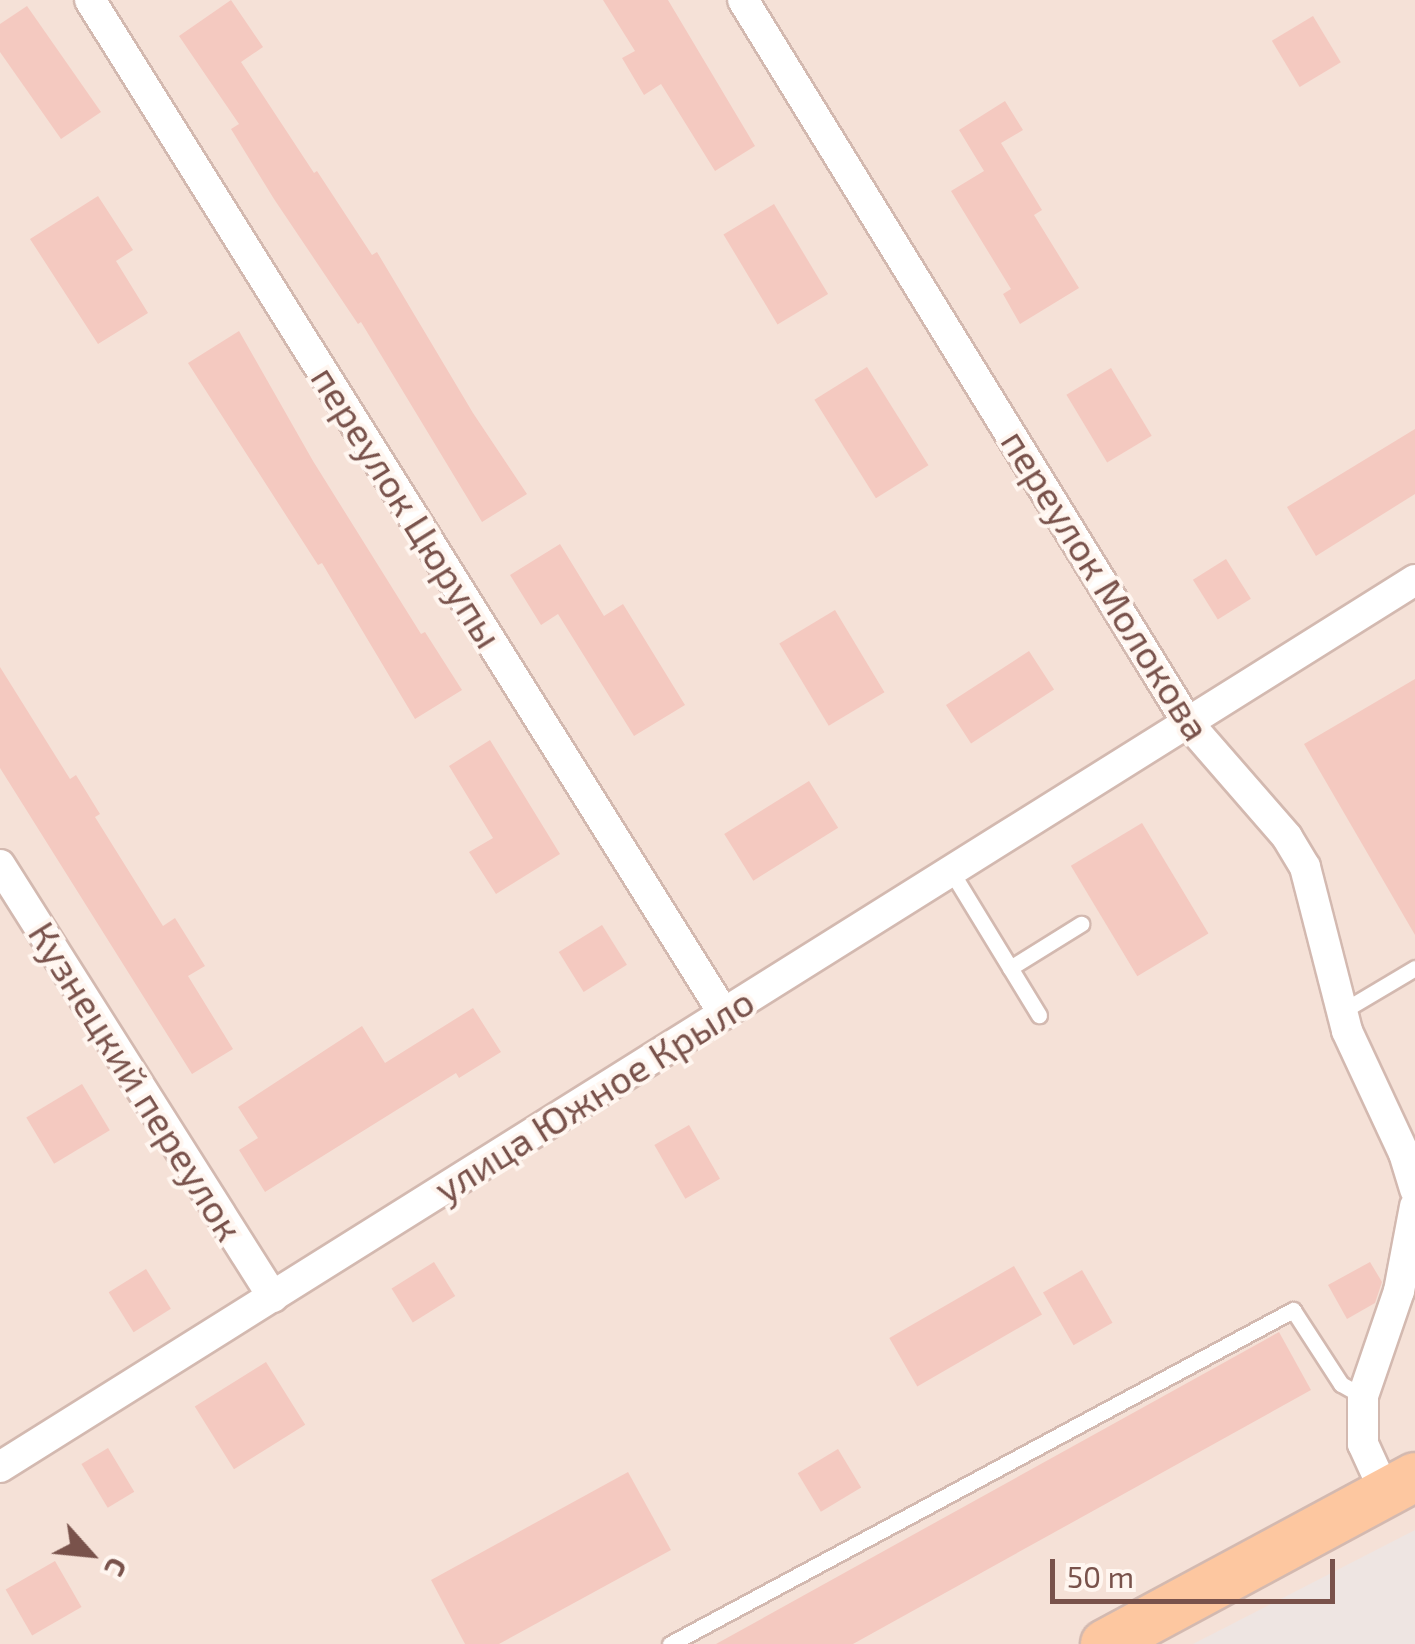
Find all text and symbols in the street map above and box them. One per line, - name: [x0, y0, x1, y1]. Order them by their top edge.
- street label: переулок Цюрупы: [302, 358, 512, 656]
- street label: переулок Молокова: [992, 421, 1220, 749]
- street label: Кузнецкий переулок: [19, 913, 253, 1249]
- street label: улица Южное Крыло: [426, 978, 762, 1212]
- north arrow: [40, 1504, 140, 1604]
- scale bar: [1055, 1539, 1340, 1601]
- text: С: [98, 1553, 136, 1583]
- text: 50 m: [1067, 1558, 1134, 1594]

